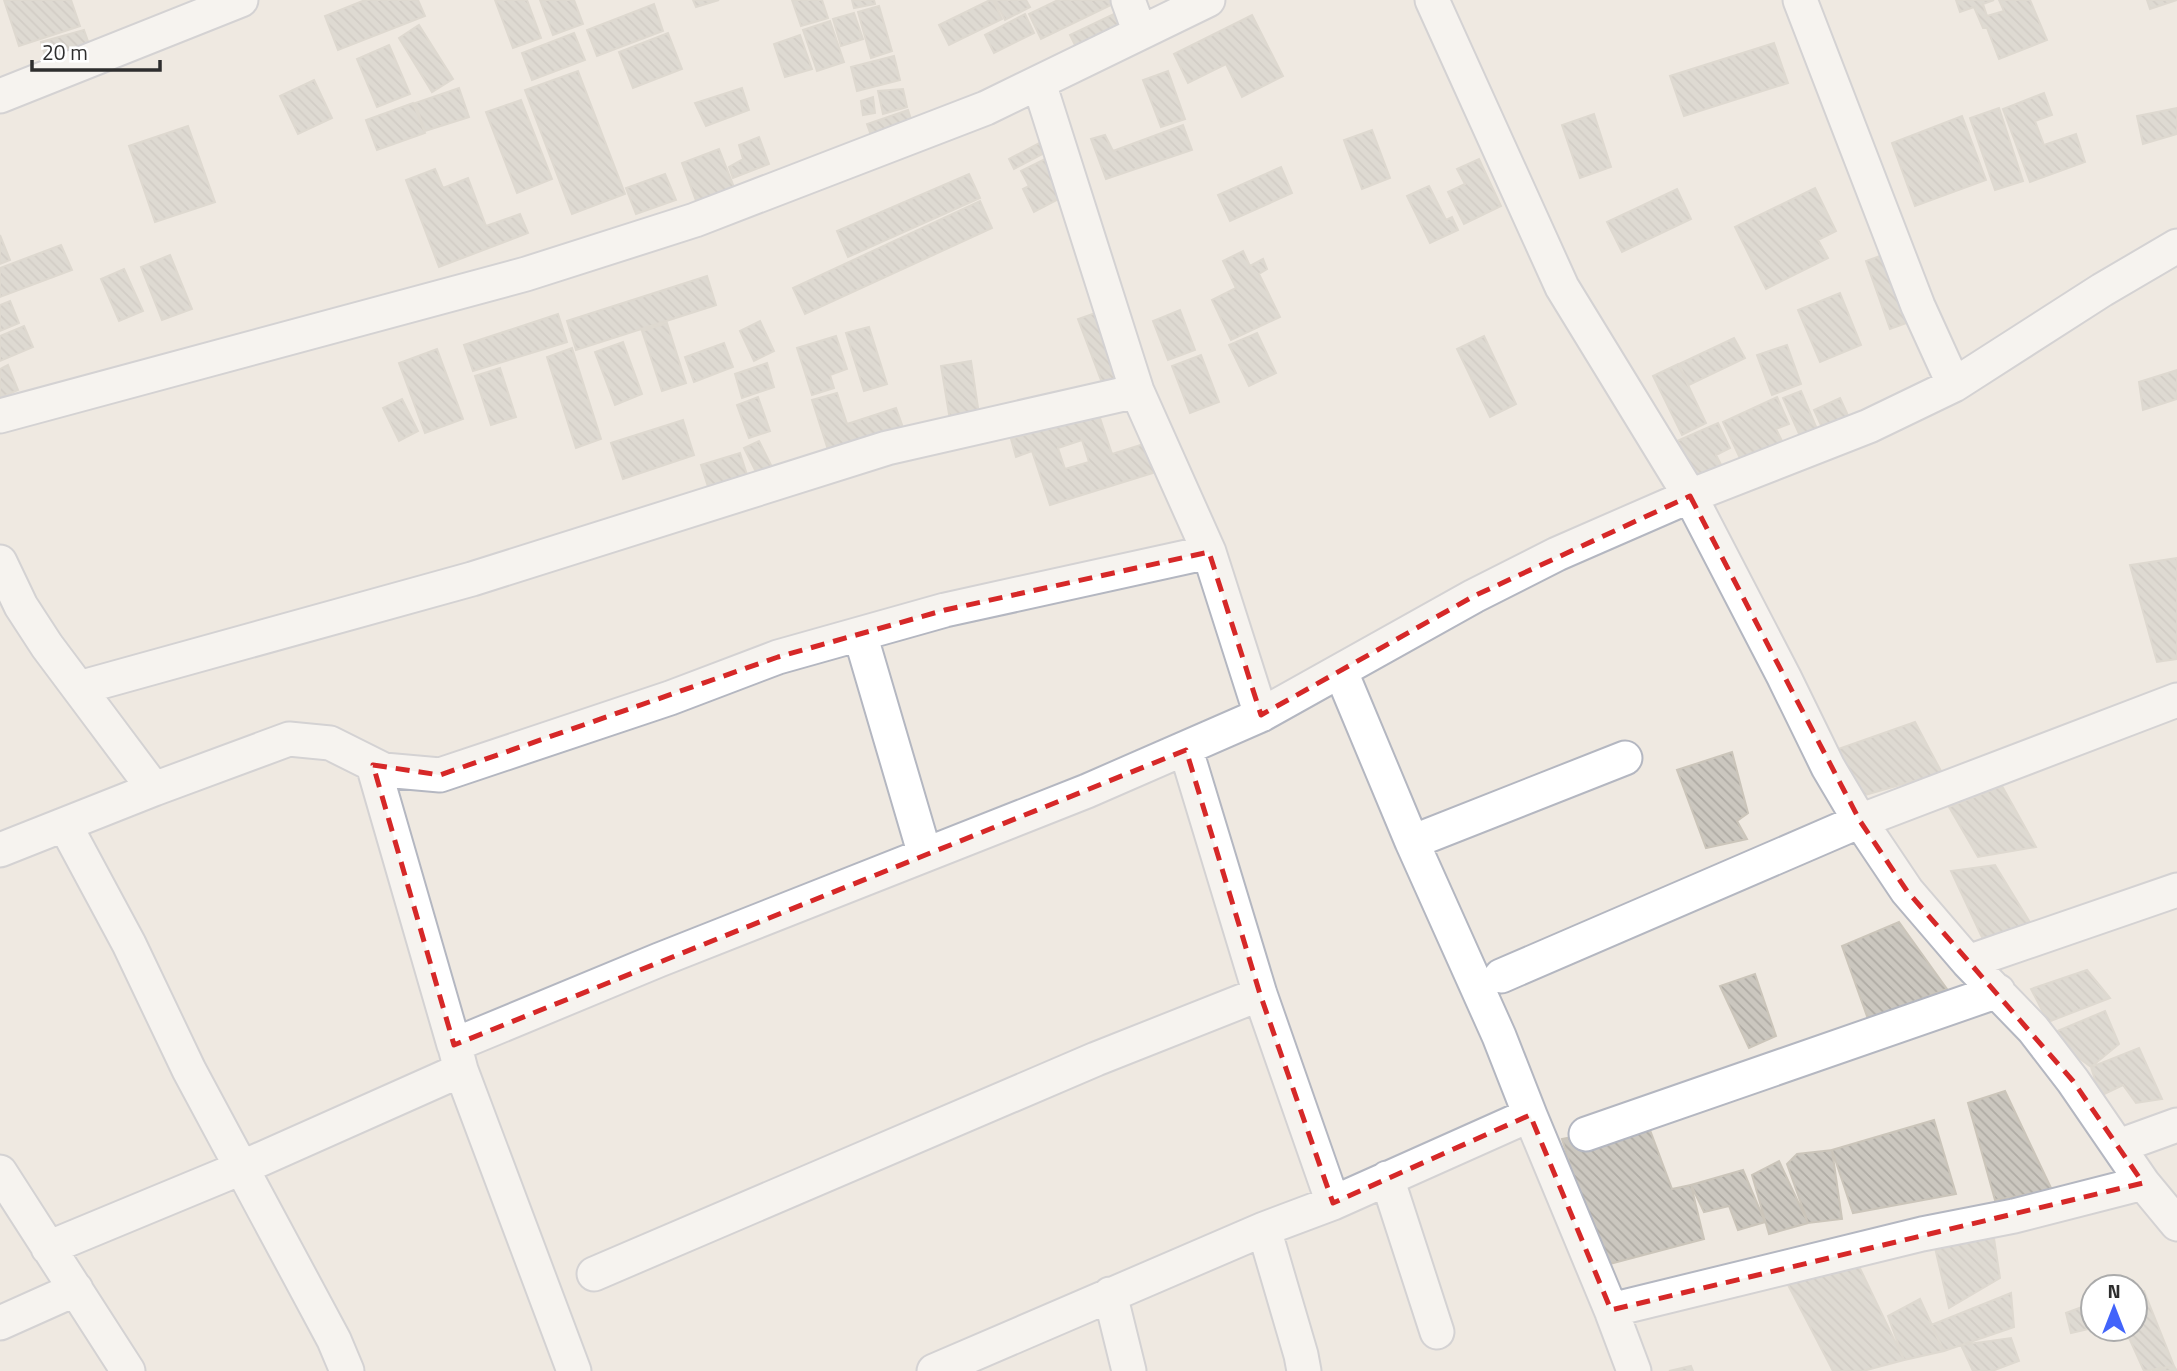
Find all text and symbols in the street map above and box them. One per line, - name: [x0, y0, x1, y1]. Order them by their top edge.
- scale bar: [32, 28, 159, 72]
- text: 20 m: [42, 36, 88, 68]
- north arrow: [2079, 1273, 2149, 1343]
- text: N: [2107, 1276, 2121, 1305]

